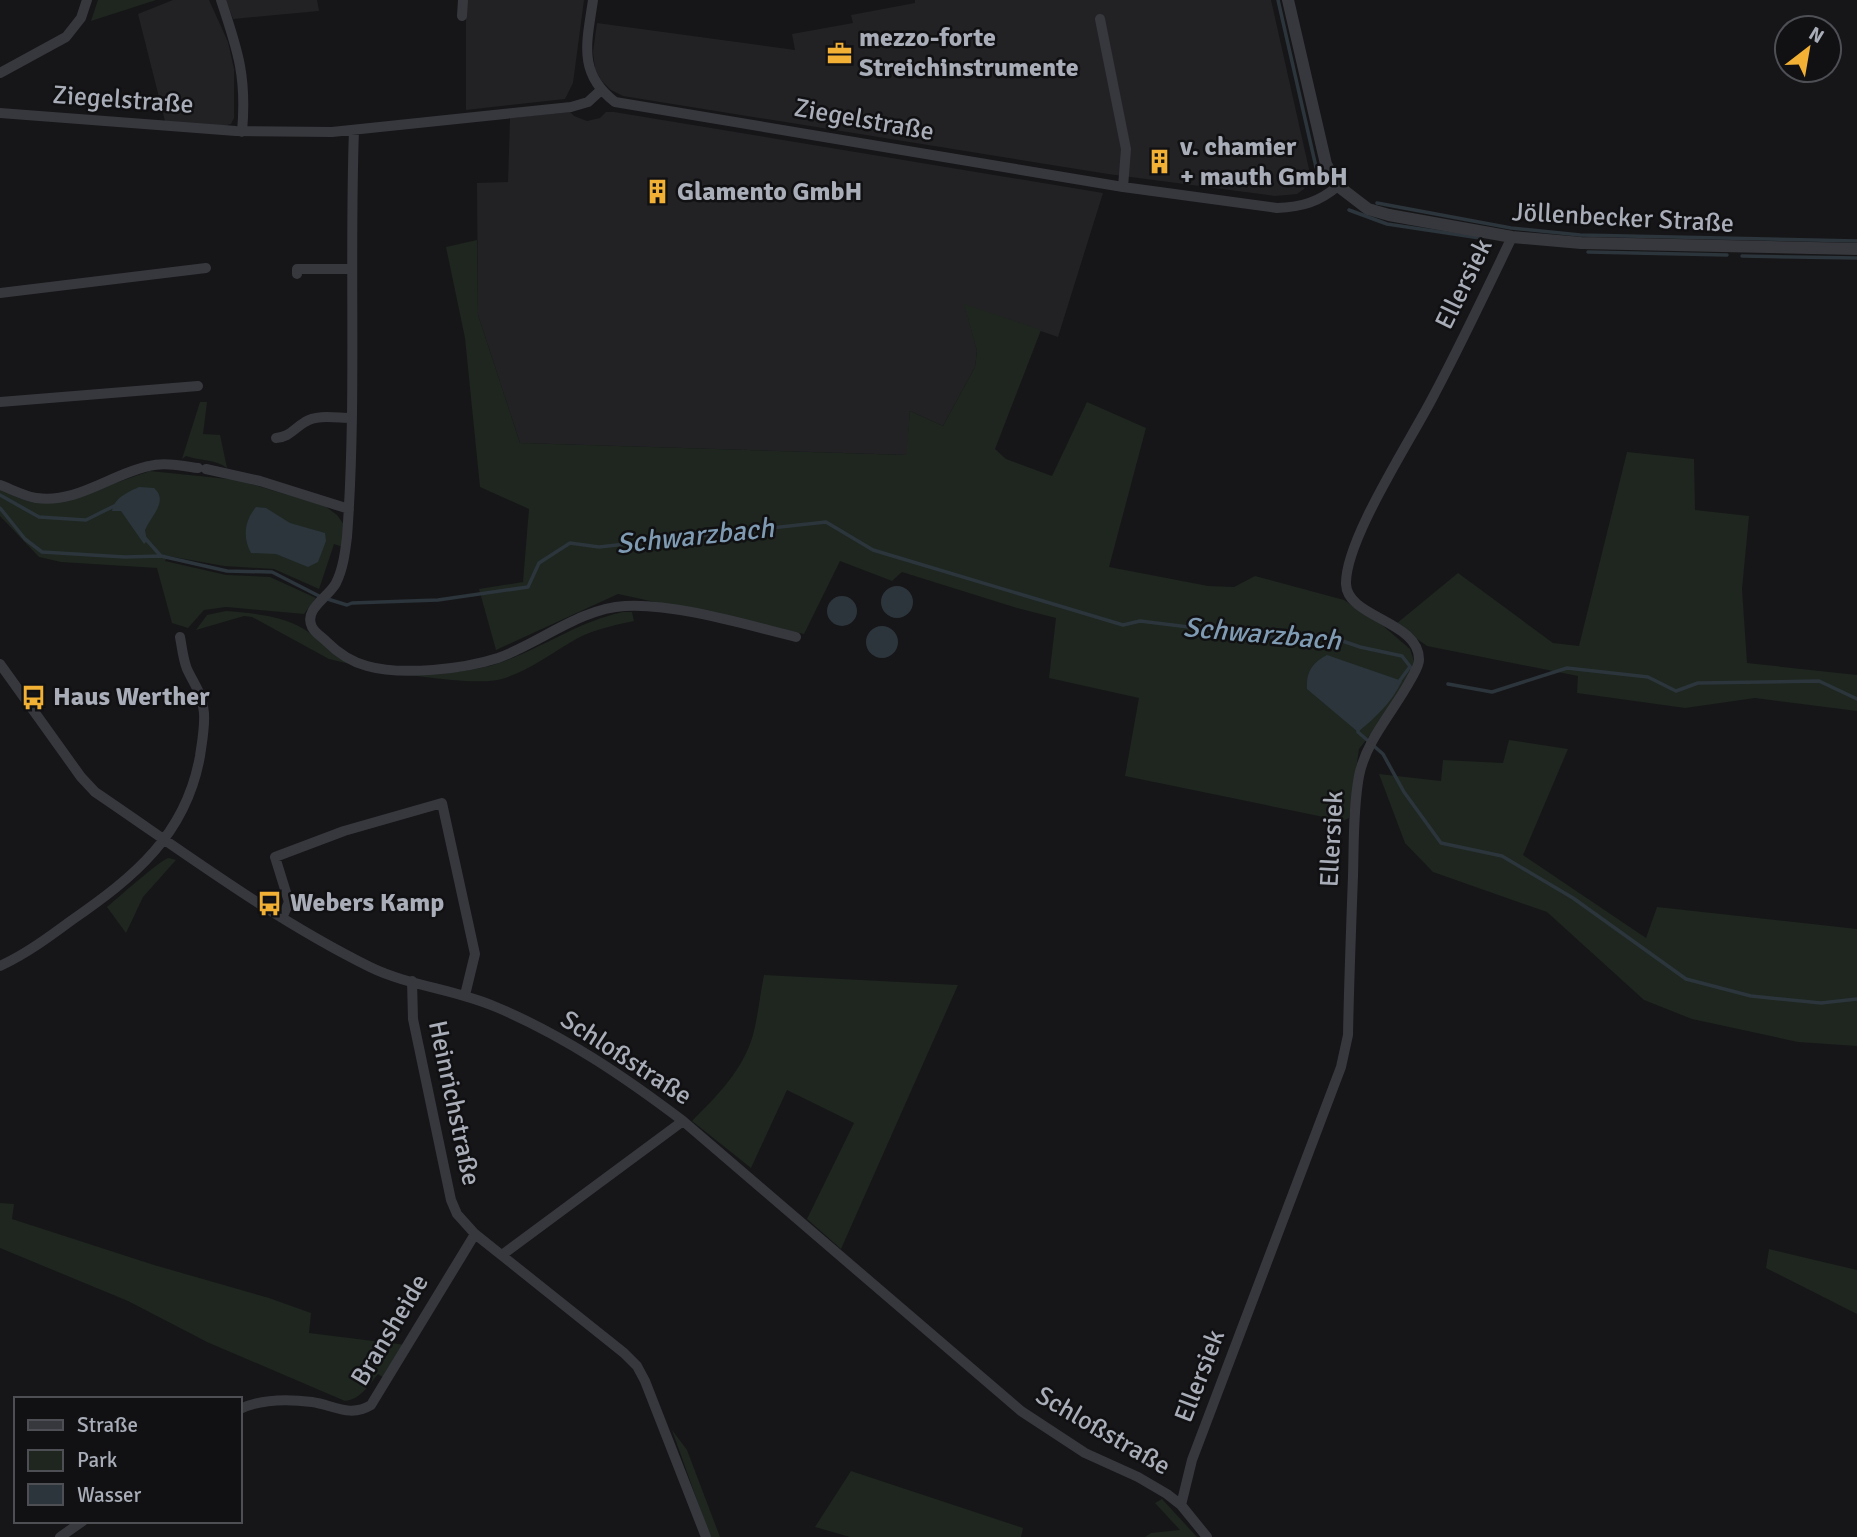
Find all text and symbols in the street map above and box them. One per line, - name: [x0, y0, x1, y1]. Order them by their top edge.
- north arrow: [1773, 14, 1843, 84]
- place label: mezzo-forte Streichinstrumente: [859, 22, 1079, 84]
- text: N: [1804, 22, 1828, 49]
- office icon: mezzo-forte Streichinstrumente: [825, 39, 853, 67]
- street label: Ziegelstraße: [51, 79, 195, 121]
- street label: Ziegelstraße: [792, 92, 936, 148]
- place label: v. chamier + mauth GmbH: [1179, 131, 1348, 193]
- building icon: v. chamier + mauth GmbH: [1146, 148, 1174, 176]
- place label: Glamento GmbH: [677, 176, 862, 208]
- building icon: Glamento GmbH: [643, 178, 671, 206]
- street label: Jöllenbecker Straße: [1511, 196, 1735, 240]
- street label: Ellersiek: [1428, 234, 1500, 334]
- water label: Schwarzbach: [615, 511, 776, 561]
- water label: Schwarzbach: [1182, 610, 1343, 658]
- place label: Haus Werther: [53, 681, 210, 713]
- bus stop icon: Haus Werther: [19, 683, 47, 711]
- street label: Ellersiek: [1313, 790, 1351, 888]
- place label: Webers Kamp: [290, 887, 444, 919]
- bus stop icon: Webers Kamp: [256, 889, 284, 917]
- street label: Schloßstraße: [554, 1004, 698, 1112]
- street label: Heinrichstraße: [421, 1018, 487, 1188]
- street label: Bransheide: [344, 1268, 436, 1392]
- street label: Ellersiek: [1168, 1325, 1232, 1427]
- street label: Schloßstraße: [1030, 1380, 1176, 1482]
- legend: [14, 1397, 242, 1523]
- text: Straße: [77, 1412, 138, 1438]
- text: Park: [77, 1447, 118, 1473]
- text: Wasser: [77, 1482, 142, 1508]

